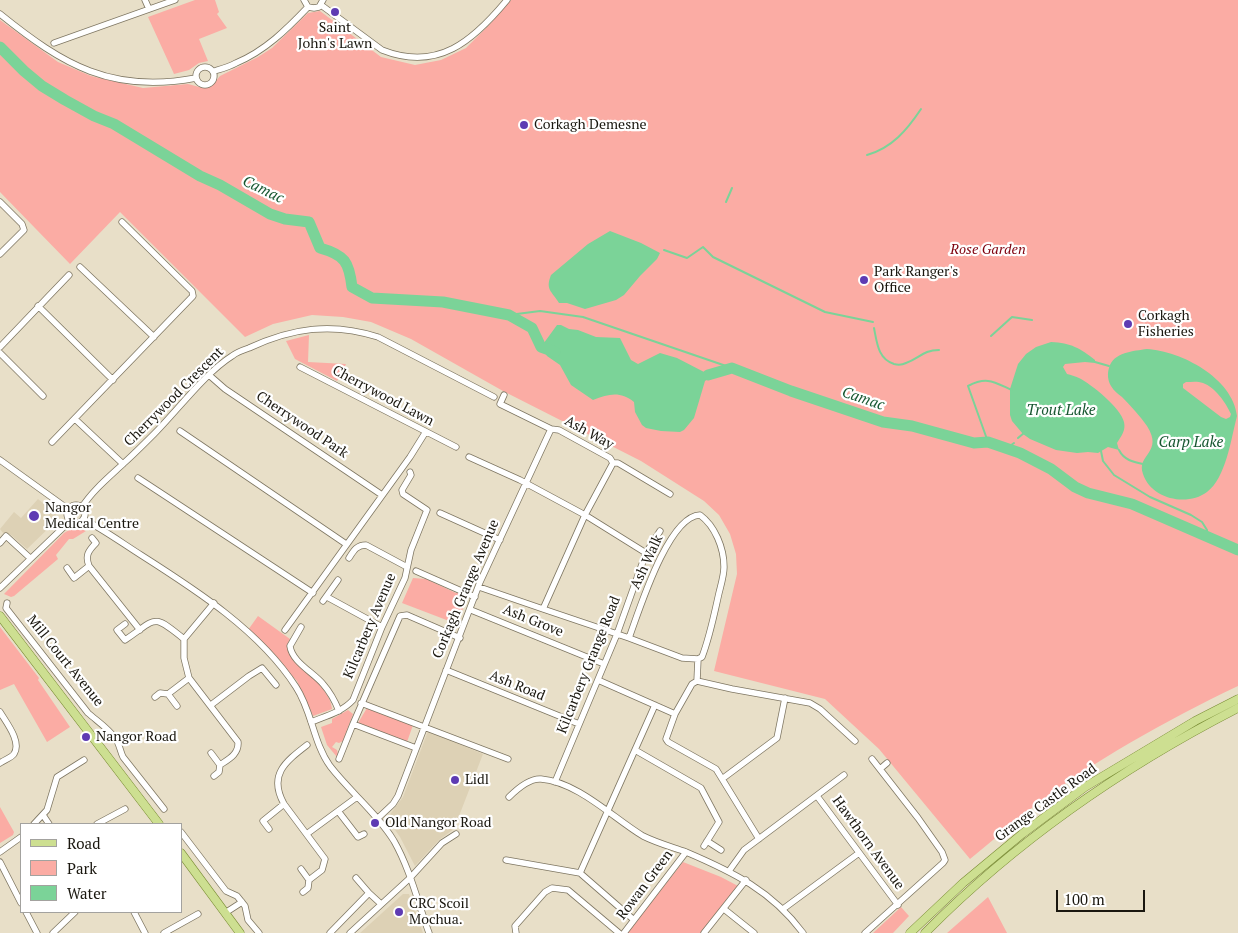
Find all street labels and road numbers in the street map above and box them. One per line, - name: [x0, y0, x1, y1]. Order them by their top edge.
- street label: Cherrywood Crescent: [121, 344, 227, 450]
- street label: Cherrywood Lawn: [329, 362, 437, 430]
- street label: Cherrywood Park: [253, 388, 351, 462]
- street label: Ash Way: [562, 413, 616, 453]
- street label: Corkagh Grange Avenue: [429, 517, 503, 661]
- street label: Ash Walk: [627, 532, 667, 592]
- street label: Kilcarbery Avenue: [340, 571, 400, 681]
- street label: Kilcarbery Grange Road: [554, 594, 624, 736]
- street label: Ash Grove: [500, 601, 566, 641]
- street label: Mill Court Avenue: [23, 612, 107, 710]
- street label: Ash Road: [487, 667, 547, 705]
- street label: Grange Castle Road: [992, 761, 1100, 845]
- street label: Hawthorn Avenue: [828, 793, 908, 893]
- street label: Rowan Green: [613, 847, 677, 923]

